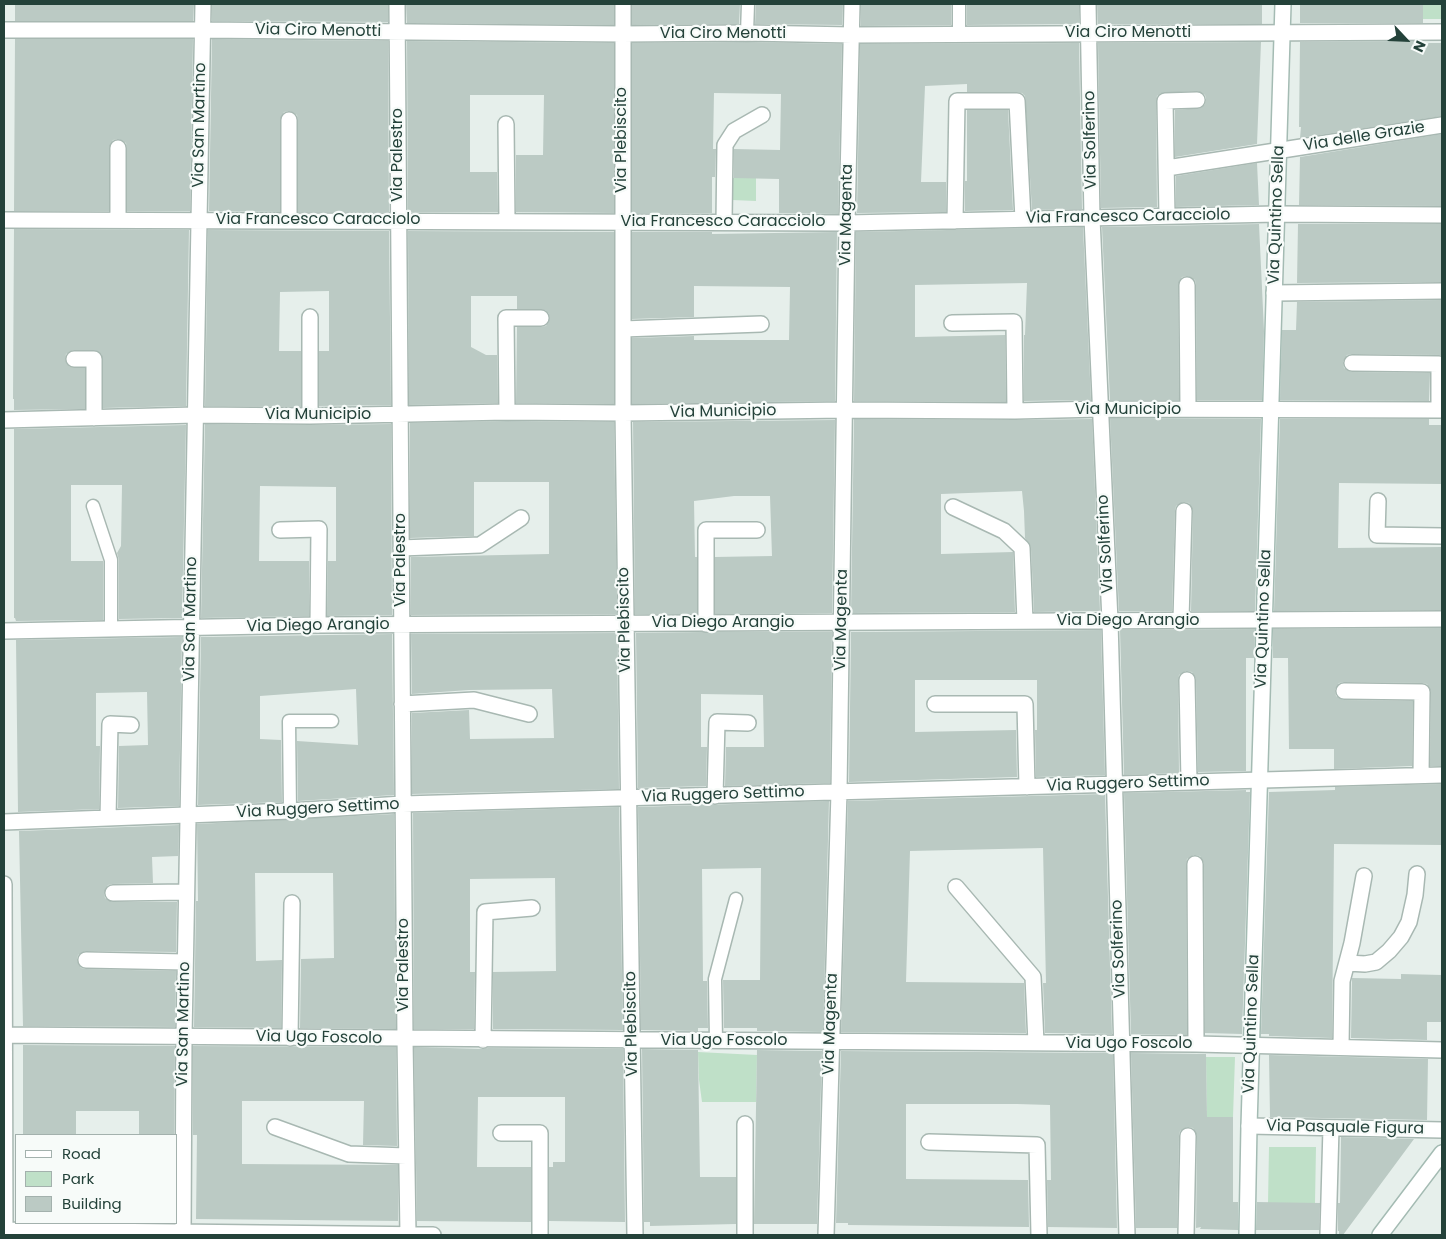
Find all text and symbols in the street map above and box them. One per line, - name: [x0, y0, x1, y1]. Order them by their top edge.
- north arrow: [1381, 15, 1431, 65]
- street label: Via Ciro Menotti: [255, 20, 381, 42]
- street label: Via Ciro Menotti: [1065, 23, 1191, 43]
- street label: Via Ciro Menotti: [660, 24, 786, 44]
- text: N: [1408, 37, 1431, 55]
- street label: Via San Martino: [189, 62, 211, 188]
- street label: Via Plebiscito: [612, 87, 632, 193]
- street label: Via Solferino: [1081, 90, 1101, 190]
- street label: Via Palestro: [388, 108, 408, 202]
- street label: Via delle Grazie: [1302, 118, 1426, 156]
- street label: Via Quintino Sella: [1265, 145, 1289, 285]
- street label: Via Magenta: [837, 164, 857, 266]
- street label: Via Francesco Caracciolo: [1025, 206, 1231, 228]
- street label: Via Francesco Caracciolo: [216, 210, 420, 230]
- street label: Via Francesco Caracciolo: [621, 212, 825, 232]
- street label: Via Municipio: [1075, 400, 1181, 420]
- street label: Via Municipio: [670, 401, 776, 423]
- street label: Via Municipio: [265, 405, 371, 425]
- street label: Via Solferino: [1094, 494, 1118, 594]
- street label: Via Palestro: [391, 513, 411, 607]
- street label: Via Quintino Sella: [1252, 549, 1276, 689]
- street label: Via San Martino: [180, 556, 202, 682]
- street label: Via Plebiscito: [614, 567, 636, 673]
- street label: Via Magenta: [832, 569, 852, 671]
- street label: Via Diego Arangio: [1056, 611, 1200, 631]
- street label: Via Diego Arangio: [651, 613, 795, 633]
- street label: Via Diego Arangio: [246, 615, 390, 637]
- street label: Via Ruggero Settimo: [1046, 772, 1210, 796]
- street label: Via Ruggero Settimo: [641, 783, 805, 807]
- street label: Via Ruggero Settimo: [236, 795, 400, 823]
- street label: Via Solferino: [1108, 899, 1130, 999]
- street label: Via Palestro: [394, 918, 414, 1012]
- street label: Via Quintino Sella: [1240, 954, 1264, 1094]
- street label: Via San Martino: [173, 961, 195, 1087]
- street label: Via Plebiscito: [621, 971, 643, 1077]
- street label: Via Magenta: [820, 973, 842, 1075]
- street label: Via Ugo Foscolo: [255, 1027, 383, 1049]
- street label: Via Ugo Foscolo: [661, 1031, 787, 1051]
- street label: Via Ugo Foscolo: [1066, 1034, 1192, 1054]
- street label: Via Pasquale Figura: [1266, 1117, 1424, 1139]
- legend: [15, 1134, 178, 1224]
- text: Road: [62, 1143, 101, 1164]
- text: Park: [62, 1168, 94, 1189]
- text: Building: [62, 1193, 122, 1214]

